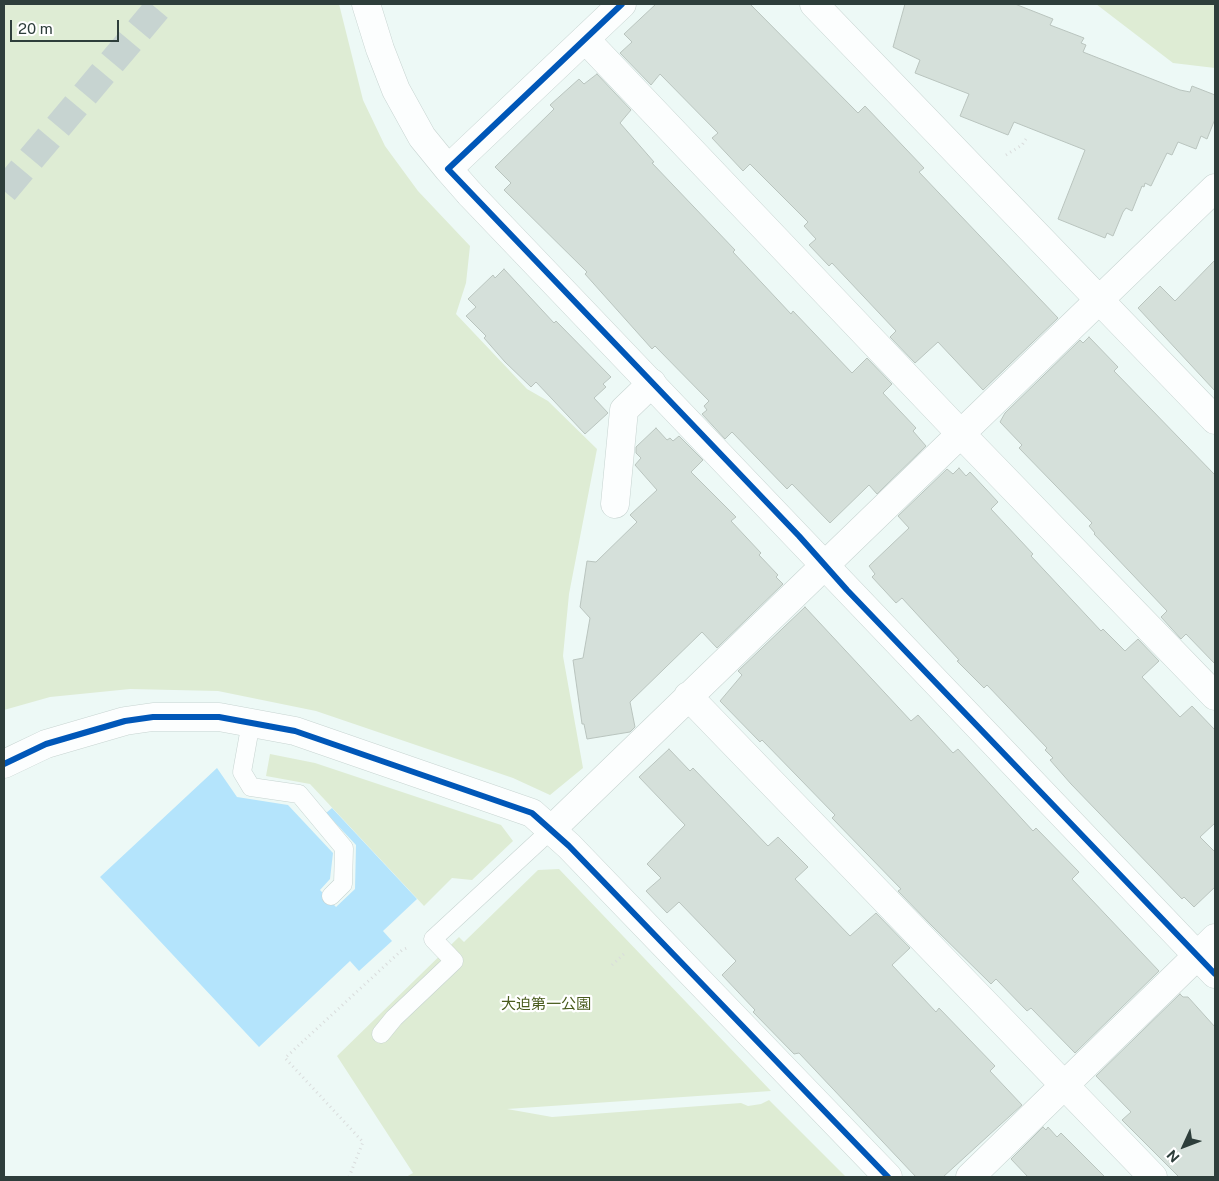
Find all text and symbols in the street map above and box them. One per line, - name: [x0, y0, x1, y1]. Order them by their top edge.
- scale bar: [12, 10, 121, 42]
- text: 20 m: [18, 20, 53, 37]
- park label: 大迫第一公園: [501, 995, 591, 1013]
- north arrow: [1159, 1121, 1209, 1171]
- text: N: [1163, 1147, 1183, 1166]

